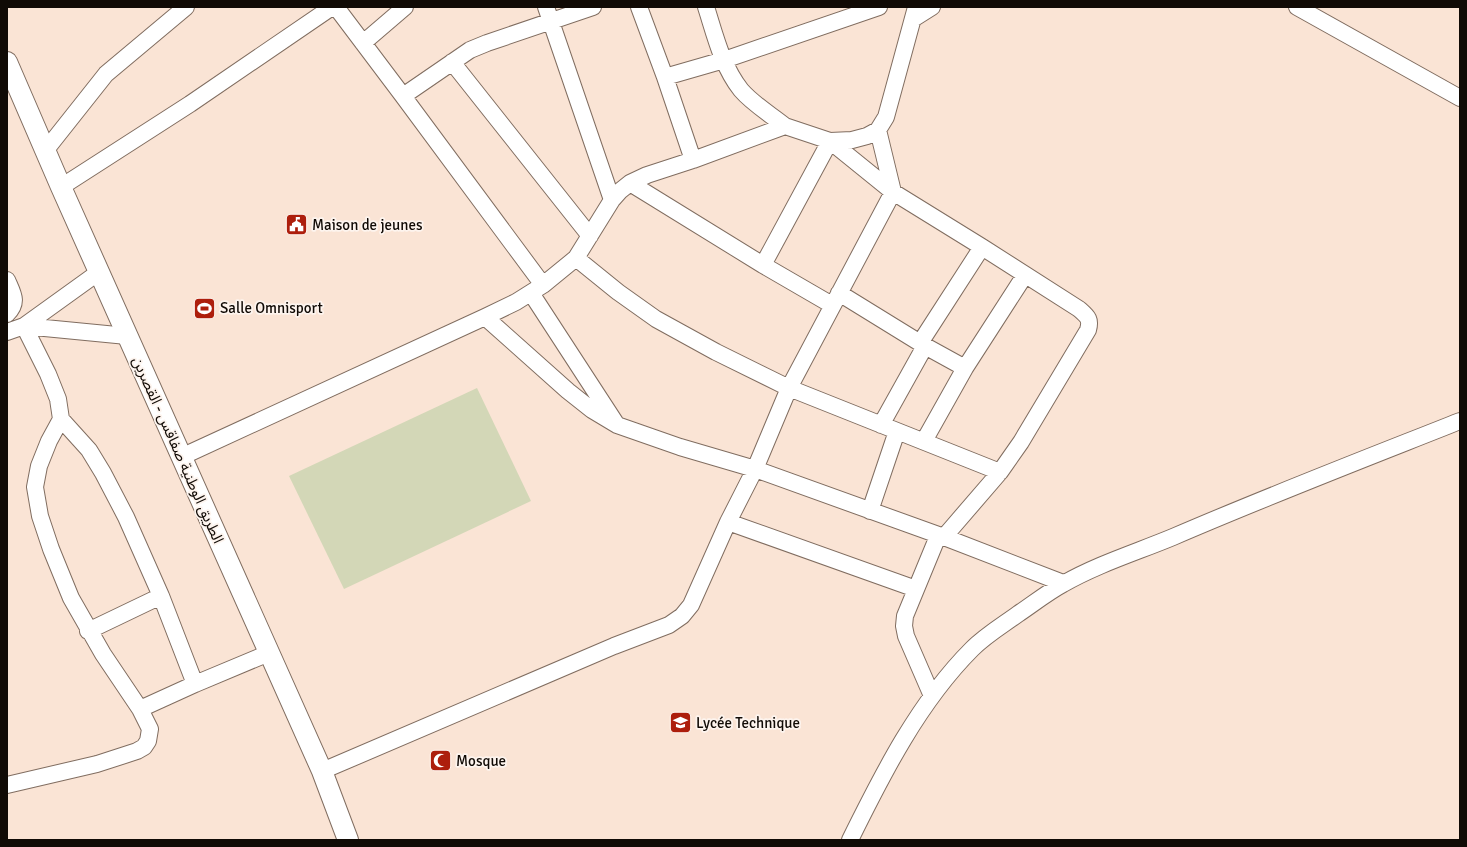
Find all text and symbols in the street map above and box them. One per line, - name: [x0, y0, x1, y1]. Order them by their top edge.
- public building icon: Maison de jeunes: [283, 212, 309, 238]
- place label: Maison de jeunes: [312, 216, 423, 234]
- sports icon: Salle Omnisport: [191, 295, 217, 321]
- place label: Salle Omnisport: [220, 299, 323, 317]
- street label: الطريق الوطنية صفاقس - القصرين: [128, 354, 227, 547]
- school or university icon: Lycée Technique: [668, 710, 694, 736]
- place label: Lycée Technique: [696, 714, 800, 732]
- mosque icon: Mosque: [428, 748, 454, 774]
- place label: Mosque: [456, 752, 506, 770]

